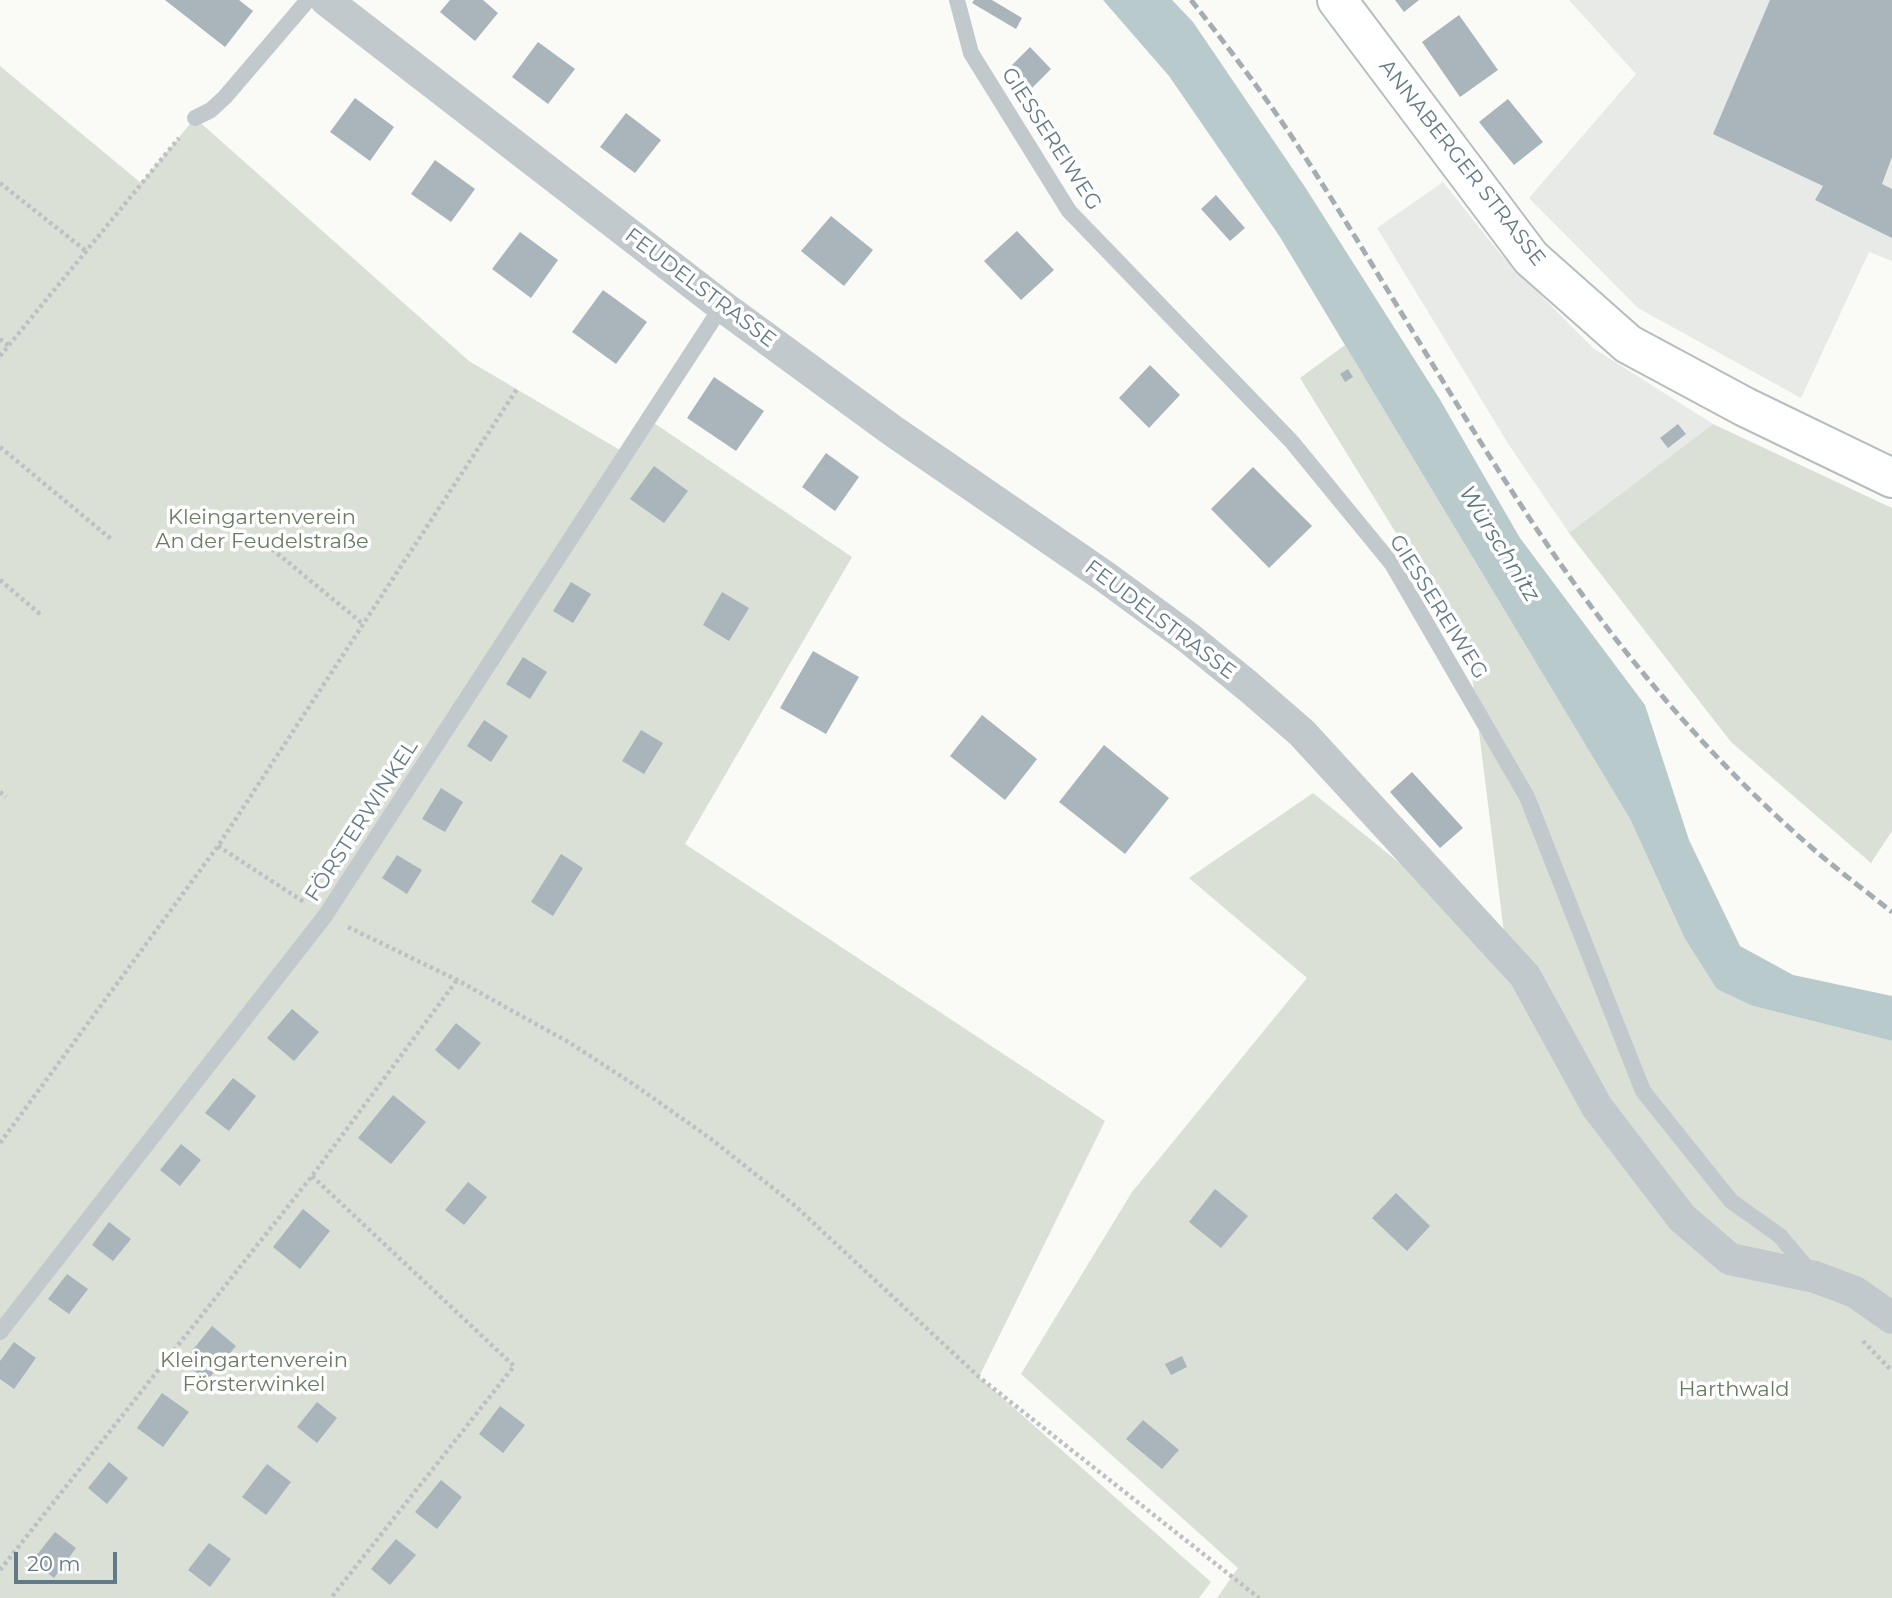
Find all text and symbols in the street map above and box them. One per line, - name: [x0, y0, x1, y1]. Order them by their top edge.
- street label: ANNABERGER STRASSE: [1374, 55, 1550, 271]
- street label: GIESSEREIWEG: [995, 63, 1107, 215]
- street label: FEUDELSTRASSE: [620, 223, 780, 353]
- water label: Würschnitz: [1452, 481, 1546, 607]
- park label: Kleingartenverein An der Feudelstraße: [155, 505, 369, 555]
- street label: GIESSEREIWEG: [1384, 530, 1492, 684]
- street label: FEUDELSTRASSE: [1080, 555, 1240, 685]
- street label: FÖRSTERWINKEL: [300, 735, 424, 907]
- park label: Kleingartenverein Försterwinkel: [160, 1348, 348, 1398]
- park label: Harthwald: [1678, 1377, 1790, 1403]
- scale bar: [18, 1538, 121, 1582]
- text: 20 m: [27, 1551, 81, 1576]

